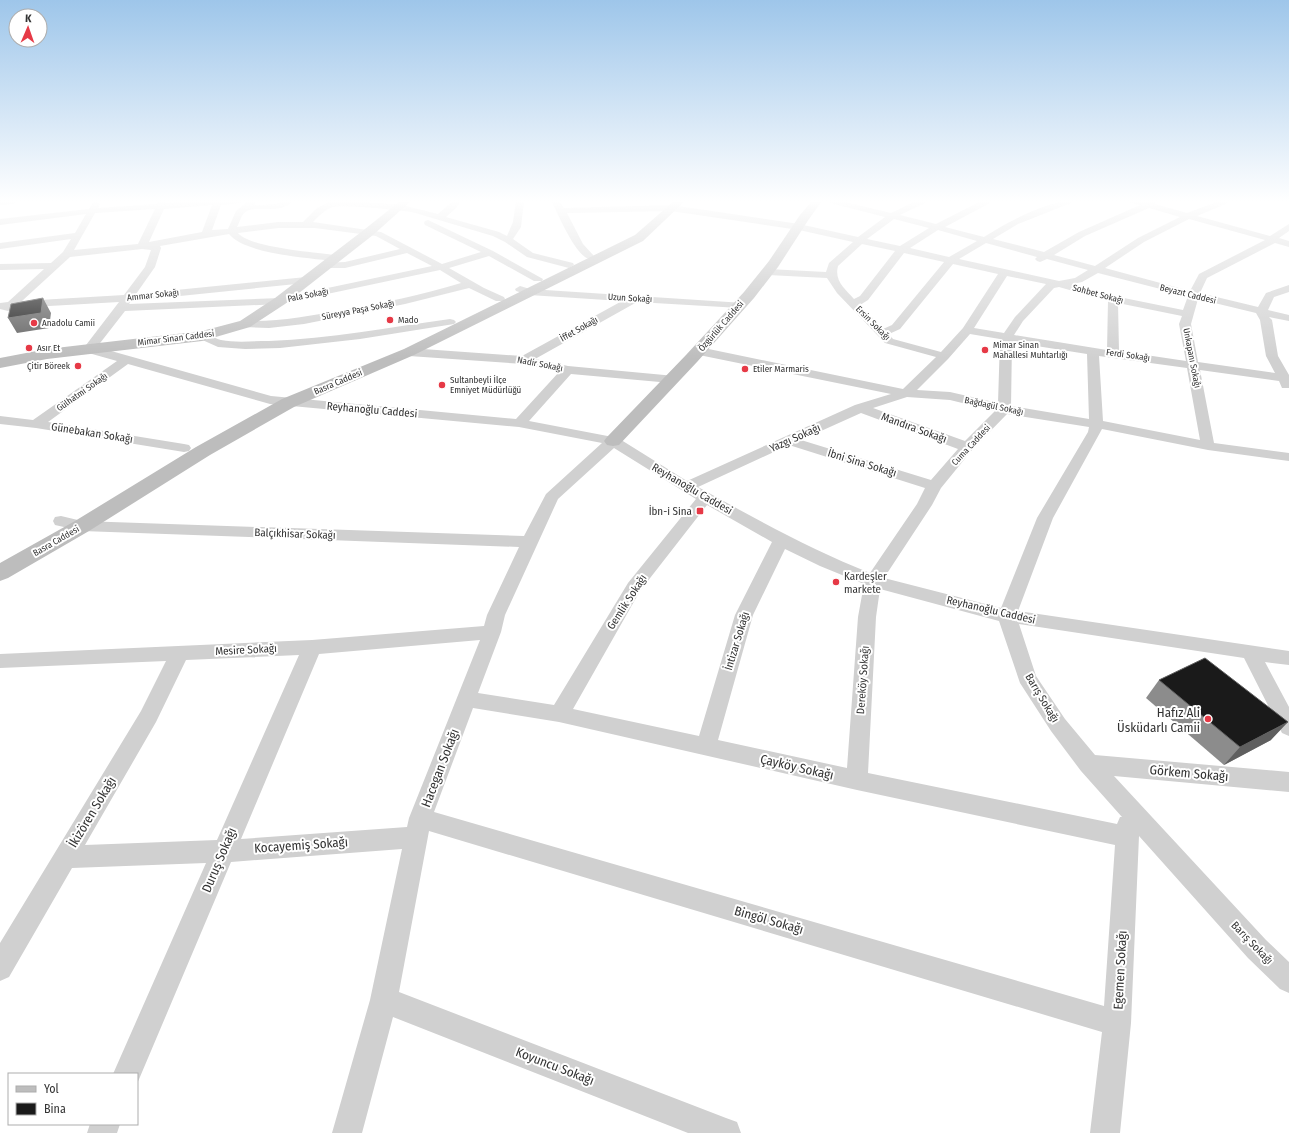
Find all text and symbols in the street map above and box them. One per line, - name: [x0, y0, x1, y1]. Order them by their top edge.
- north arrow: [8, 8, 48, 48]
- text: K: [25, 12, 32, 25]
- street label: Sohbet Sokağı: [1071, 282, 1125, 306]
- street label: Beyazıt Caddesi: [1159, 282, 1217, 306]
- street label: Pala Sokağı: [287, 286, 329, 304]
- street label: Ammar Sokağı: [126, 287, 180, 303]
- street label: Uzun Sokağı: [608, 292, 652, 304]
- street label: Süreyya Paşa Sokağı: [321, 298, 395, 322]
- street label: Özgürlük Caddesi: [696, 299, 746, 353]
- street label: Ersin Sokağı: [854, 304, 892, 342]
- marker: Mado: [385, 315, 395, 325]
- place label: Mado: [398, 315, 419, 325]
- street label: İffet Sokağı: [558, 315, 600, 343]
- marker: Anadolu Camii: [29, 318, 39, 328]
- place label: Anadolu Camii: [42, 318, 95, 328]
- street label: Unkapanı Sokağı: [1181, 327, 1203, 389]
- street label: Mimar Sinan Caddesi: [137, 328, 215, 348]
- place label: Mimar Sinan Mahallesi Muhtarlığı: [993, 340, 1068, 360]
- marker: Asır Et: [24, 343, 34, 353]
- place label: Asır Et: [37, 343, 60, 353]
- marker: Mimar Sinan Mahallesi Muhtarlığı: [980, 345, 990, 355]
- street label: Ferdi Sokağı: [1105, 347, 1151, 363]
- street label: Nadir Sokağı: [516, 355, 564, 373]
- place label: Çitir Böreek: [27, 361, 71, 372]
- marker: Çitir Böreek: [73, 361, 83, 371]
- marker: Etiler Marmaris: [740, 364, 750, 374]
- place label: Etiler Marmaris: [753, 364, 809, 374]
- street label: Basra Caddesi: [312, 367, 364, 397]
- street label: Gülhatmi Sokağı: [55, 371, 109, 413]
- place label: Sultanbeyli İlçe Emniyet Müdürlüğü: [450, 375, 521, 395]
- marker: Sultanbeyli İlçe Emniyet Müdürlüğü: [437, 380, 447, 390]
- street label: Bağdagül Sokağı: [964, 395, 1024, 417]
- street label: Reyhanoğlu Caddesi: [326, 400, 418, 420]
- street label: Mandıra Sokağı: [880, 410, 948, 446]
- street label: Günebakan Sokağı: [50, 420, 134, 446]
- street label: Yazgı Sokağı: [768, 421, 822, 455]
- street label: Cuma Caddesi: [950, 423, 992, 467]
- street label: İbni Sina Sokağı: [826, 445, 898, 480]
- street label: Reyhanoğlu Caddesi: [649, 461, 735, 517]
- place label: İbn-i Sina: [649, 504, 692, 518]
- marker: İbn-i Sina: [695, 506, 705, 516]
- street label: Basra Caddesi: [31, 524, 81, 558]
- street label: Balçıkhisar Sokağı: [254, 526, 336, 542]
- place label: Kardeşler markete: [844, 570, 887, 596]
- street label: Gemlik Sokağı: [604, 572, 650, 632]
- marker: Kardeşler markete: [831, 577, 841, 587]
- street label: Reyhanoğlu Caddesi: [945, 593, 1037, 627]
- street label: İntizar Sokağı: [721, 610, 752, 672]
- street label: Mesire Sokağı: [215, 642, 277, 658]
- street label: Dereköy Sokağı: [854, 645, 872, 715]
- street label: Barış Sokağı: [1022, 671, 1062, 725]
- place label: Hafız Ali Üsküdarlı Camii: [1117, 705, 1200, 735]
- marker: Hafız Ali Üsküdarlı Camii: [1203, 714, 1213, 724]
- street label: Hacegan Sokağı: [418, 727, 462, 809]
- street label: Çayköy Sokağı: [759, 751, 835, 783]
- street label: Görkem Sokağı: [1149, 762, 1229, 784]
- street label: İkizören Sokağı: [65, 774, 119, 850]
- street label: Duruş Sokağı: [199, 825, 239, 895]
- street label: Kocayemiş Sokağı: [254, 834, 348, 856]
- street label: Bingöl Sokağı: [733, 903, 805, 937]
- street label: Barış Sokağı: [1228, 919, 1276, 967]
- street label: Egemen Sokağı: [1110, 930, 1130, 1010]
- street label: Koyuncu Sokağı: [514, 1044, 596, 1088]
- legend: [8, 1073, 138, 1125]
- text: Yol: [44, 1082, 59, 1096]
- text: Bina: [44, 1102, 66, 1116]

